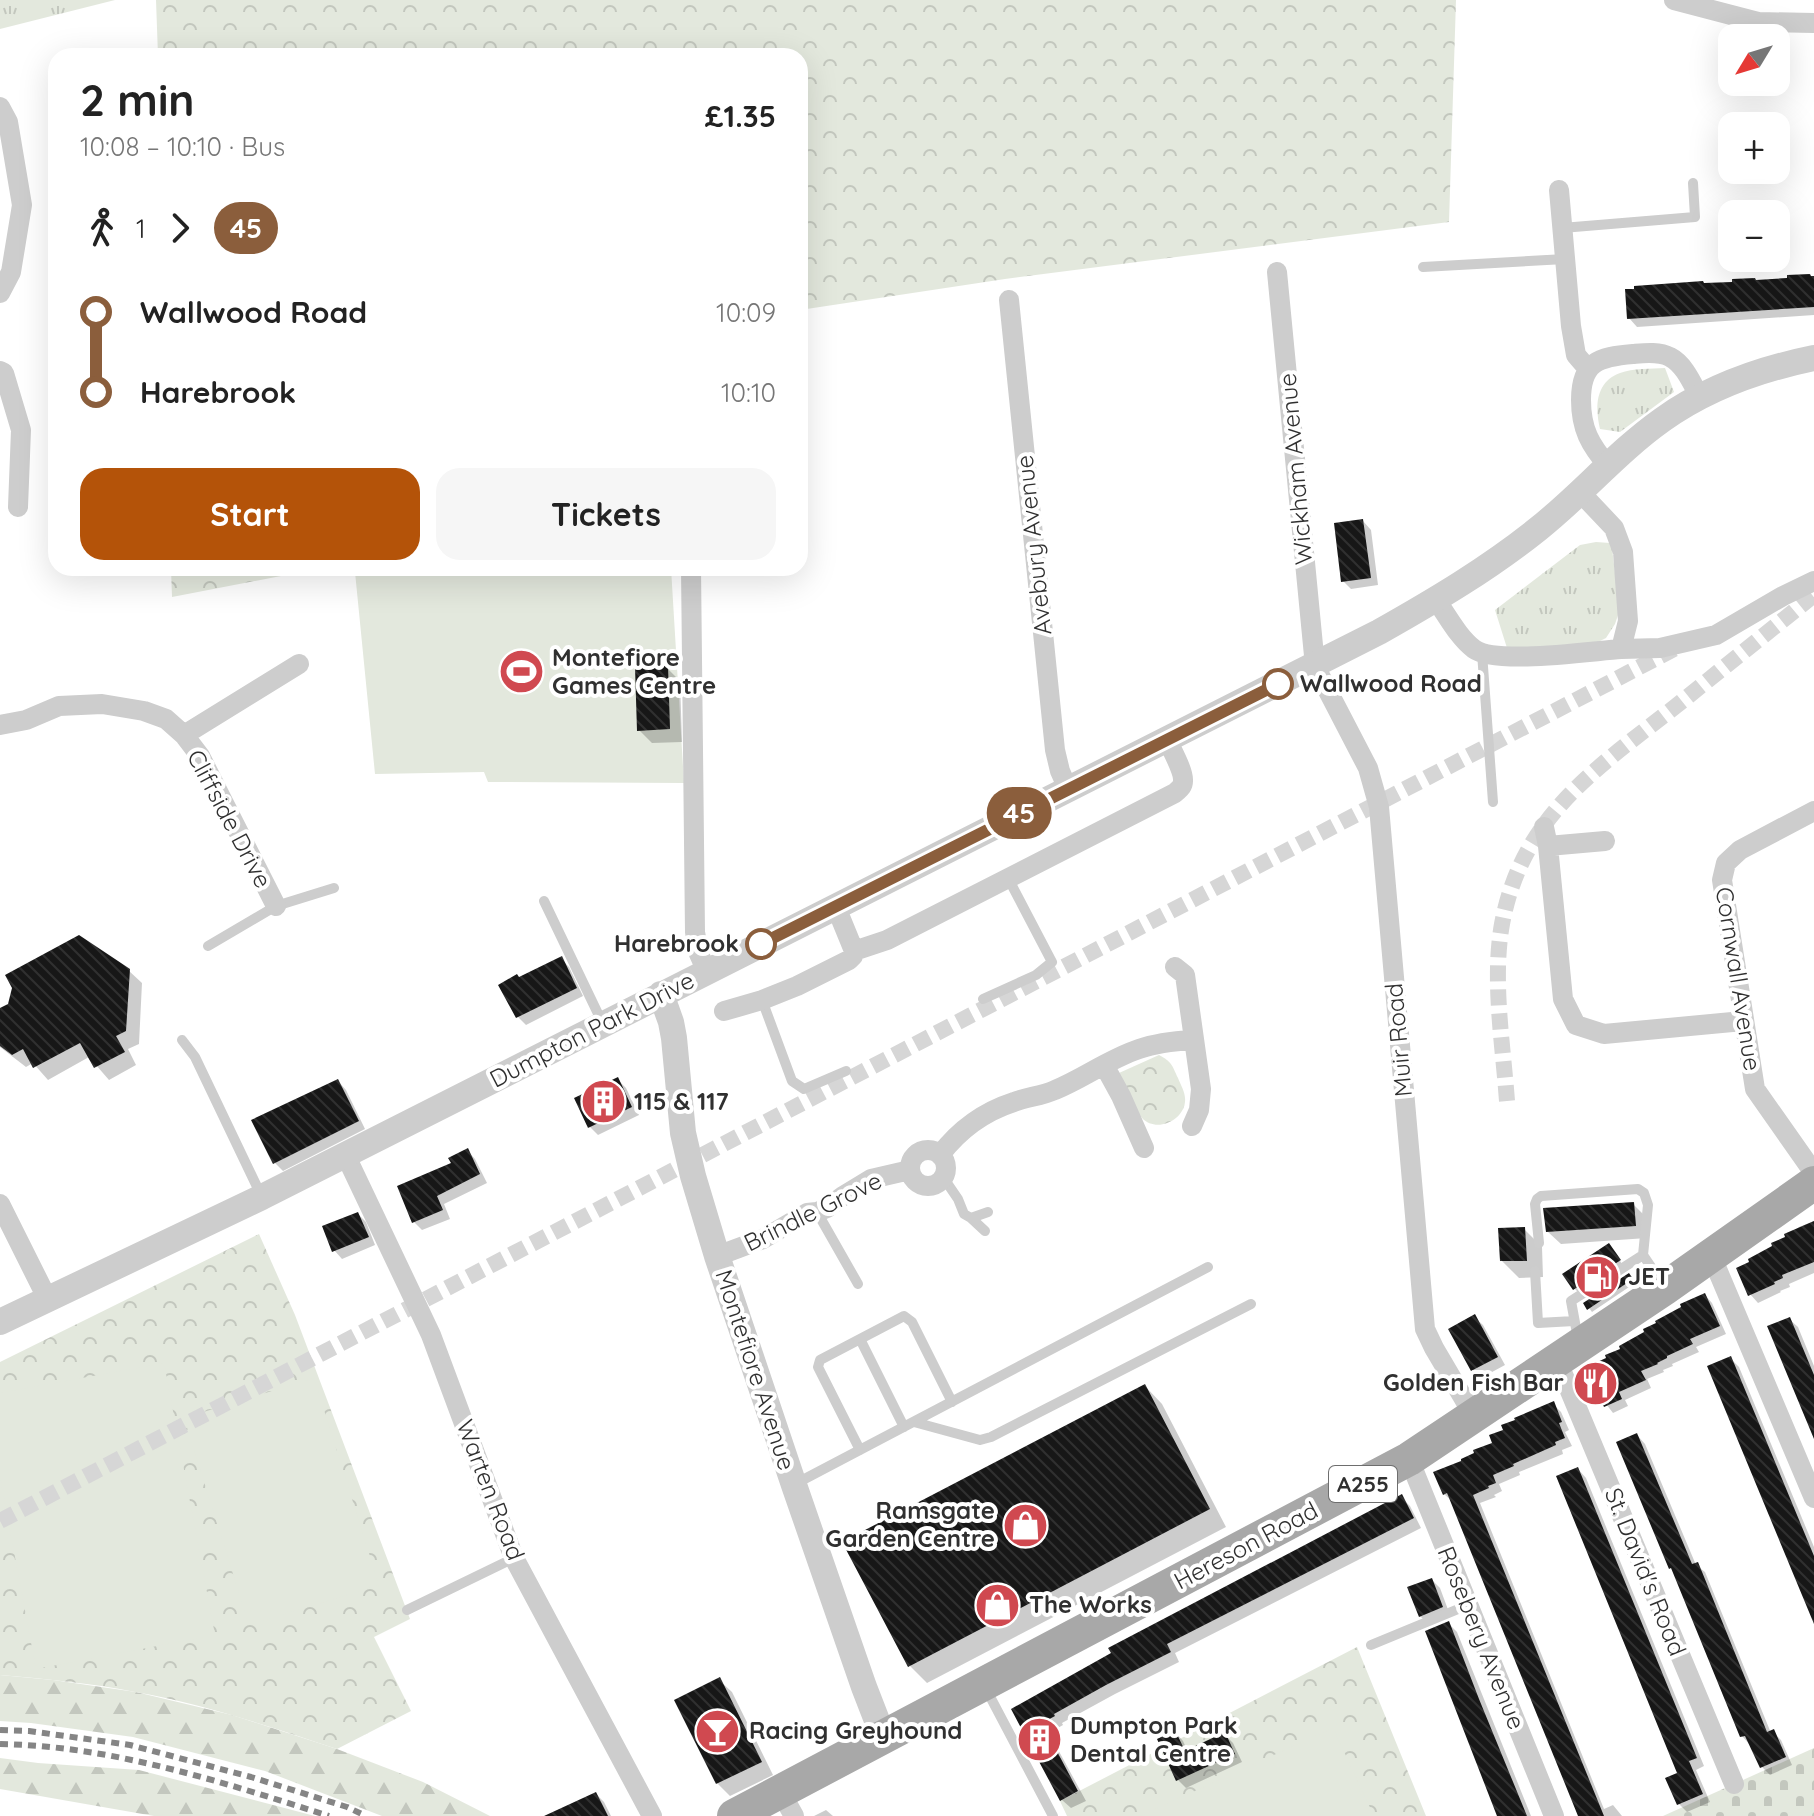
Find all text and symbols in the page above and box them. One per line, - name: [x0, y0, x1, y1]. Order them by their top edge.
- north arrow: [1718, 24, 1790, 96]
- map controls: [1718, 24, 1790, 272]
- text: 2 min: [80, 72, 195, 127]
- text: £1.35: [705, 97, 776, 135]
- button: +: [1718, 112, 1790, 184]
- text: 10:08 – 10:10 · Bus: [80, 130, 285, 163]
- button: −: [1718, 200, 1790, 272]
- icon: walk: [80, 206, 124, 250]
- icon: forward: [158, 206, 202, 250]
- text: 45: [230, 210, 262, 245]
- text: 1: [136, 212, 146, 245]
- text: Wallwood Road: [140, 293, 367, 331]
- text: 10:09: [716, 296, 776, 329]
- street label: Wickham Avenue: [1272, 372, 1318, 566]
- text: Harebrook: [140, 373, 296, 411]
- text: 10:10: [721, 376, 776, 409]
- street label: Avebury Avenue: [1009, 454, 1057, 637]
- button: Start: [80, 468, 420, 560]
- button: Tickets: [436, 468, 776, 560]
- place label: Montefiore Games Centre: [552, 642, 716, 700]
- sports icon: Montefiore Games Centre: [497, 648, 545, 696]
- place label: Wallwood Road: [1300, 668, 1482, 698]
- marker: Wallwood Road: [1263, 669, 1293, 699]
- street label: Cliffside Drive: [181, 744, 279, 893]
- line badge: 45: [983, 787, 1055, 839]
- text: 45: [1003, 795, 1035, 830]
- street label: Cornwall Avenue: [1710, 885, 1768, 1073]
- place label: Harebrook: [614, 928, 739, 958]
- marker: Harebrook: [746, 929, 776, 959]
- street label: Dumpton Park Drive: [484, 965, 699, 1094]
- street label: Muir Road: [1378, 982, 1418, 1098]
- building icon: 115 & 117: [579, 1078, 627, 1126]
- place label: 115 & 117: [634, 1086, 729, 1116]
- street label: Brindle Grove: [739, 1165, 886, 1257]
- fuel station icon: JET: [1573, 1253, 1621, 1301]
- place label: JET: [1628, 1261, 1670, 1291]
- street label: Montefiore Avenue: [709, 1266, 803, 1474]
- restaurant icon: Golden Fish Bar: [1571, 1359, 1619, 1407]
- place label: Golden Fish Bar: [1383, 1367, 1564, 1397]
- street label: Warten Road: [450, 1415, 532, 1564]
- road number: A255: [1329, 1466, 1397, 1502]
- street label: St. David's Road: [1599, 1483, 1693, 1660]
- place label: Ramsgate Garden Centre: [825, 1495, 995, 1553]
- street label: Hereson Road: [1168, 1495, 1323, 1596]
- shop icon: Ramsgate Garden Centre: [1002, 1501, 1050, 1549]
- street label: Rosebery Avenue: [1432, 1542, 1532, 1734]
- shop icon: The Works: [974, 1581, 1022, 1629]
- place label: The Works: [1029, 1589, 1152, 1619]
- bar icon: Racing Greyhound: [694, 1707, 742, 1755]
- place label: Dumpton Park Dental Centre: [1070, 1710, 1238, 1768]
- place label: Racing Greyhound: [749, 1715, 962, 1745]
- building icon: Dumpton Park Dental Centre: [1015, 1716, 1063, 1764]

